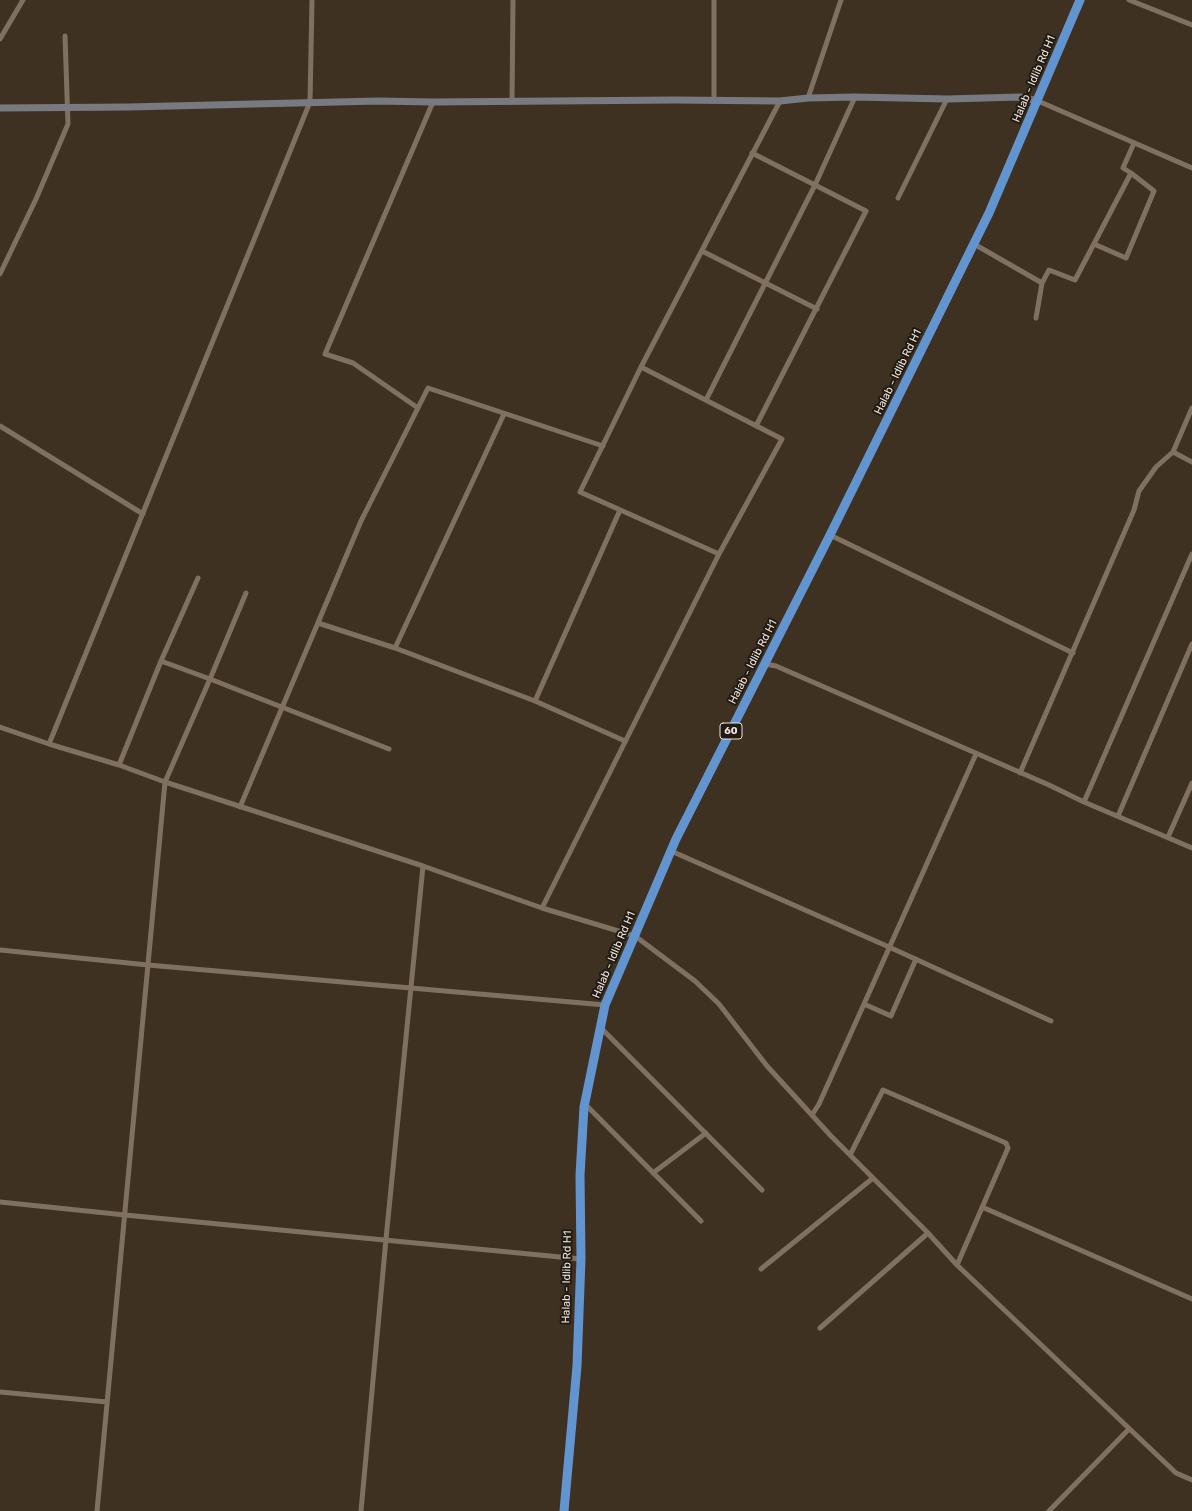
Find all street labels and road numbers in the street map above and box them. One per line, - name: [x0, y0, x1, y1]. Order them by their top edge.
- street label: Halab - Idlib Rd H1: [1010, 34, 1058, 124]
- street label: Halab - Idlib Rd H1: [872, 327, 924, 417]
- street label: Halab - Idlib Rd H1: [726, 618, 780, 706]
- road number: 60: [720, 723, 742, 739]
- street label: Halab - Idlib Rd H1: [590, 910, 638, 1000]
- street label: Halab - Idlib Rd H1: [560, 1230, 574, 1324]

